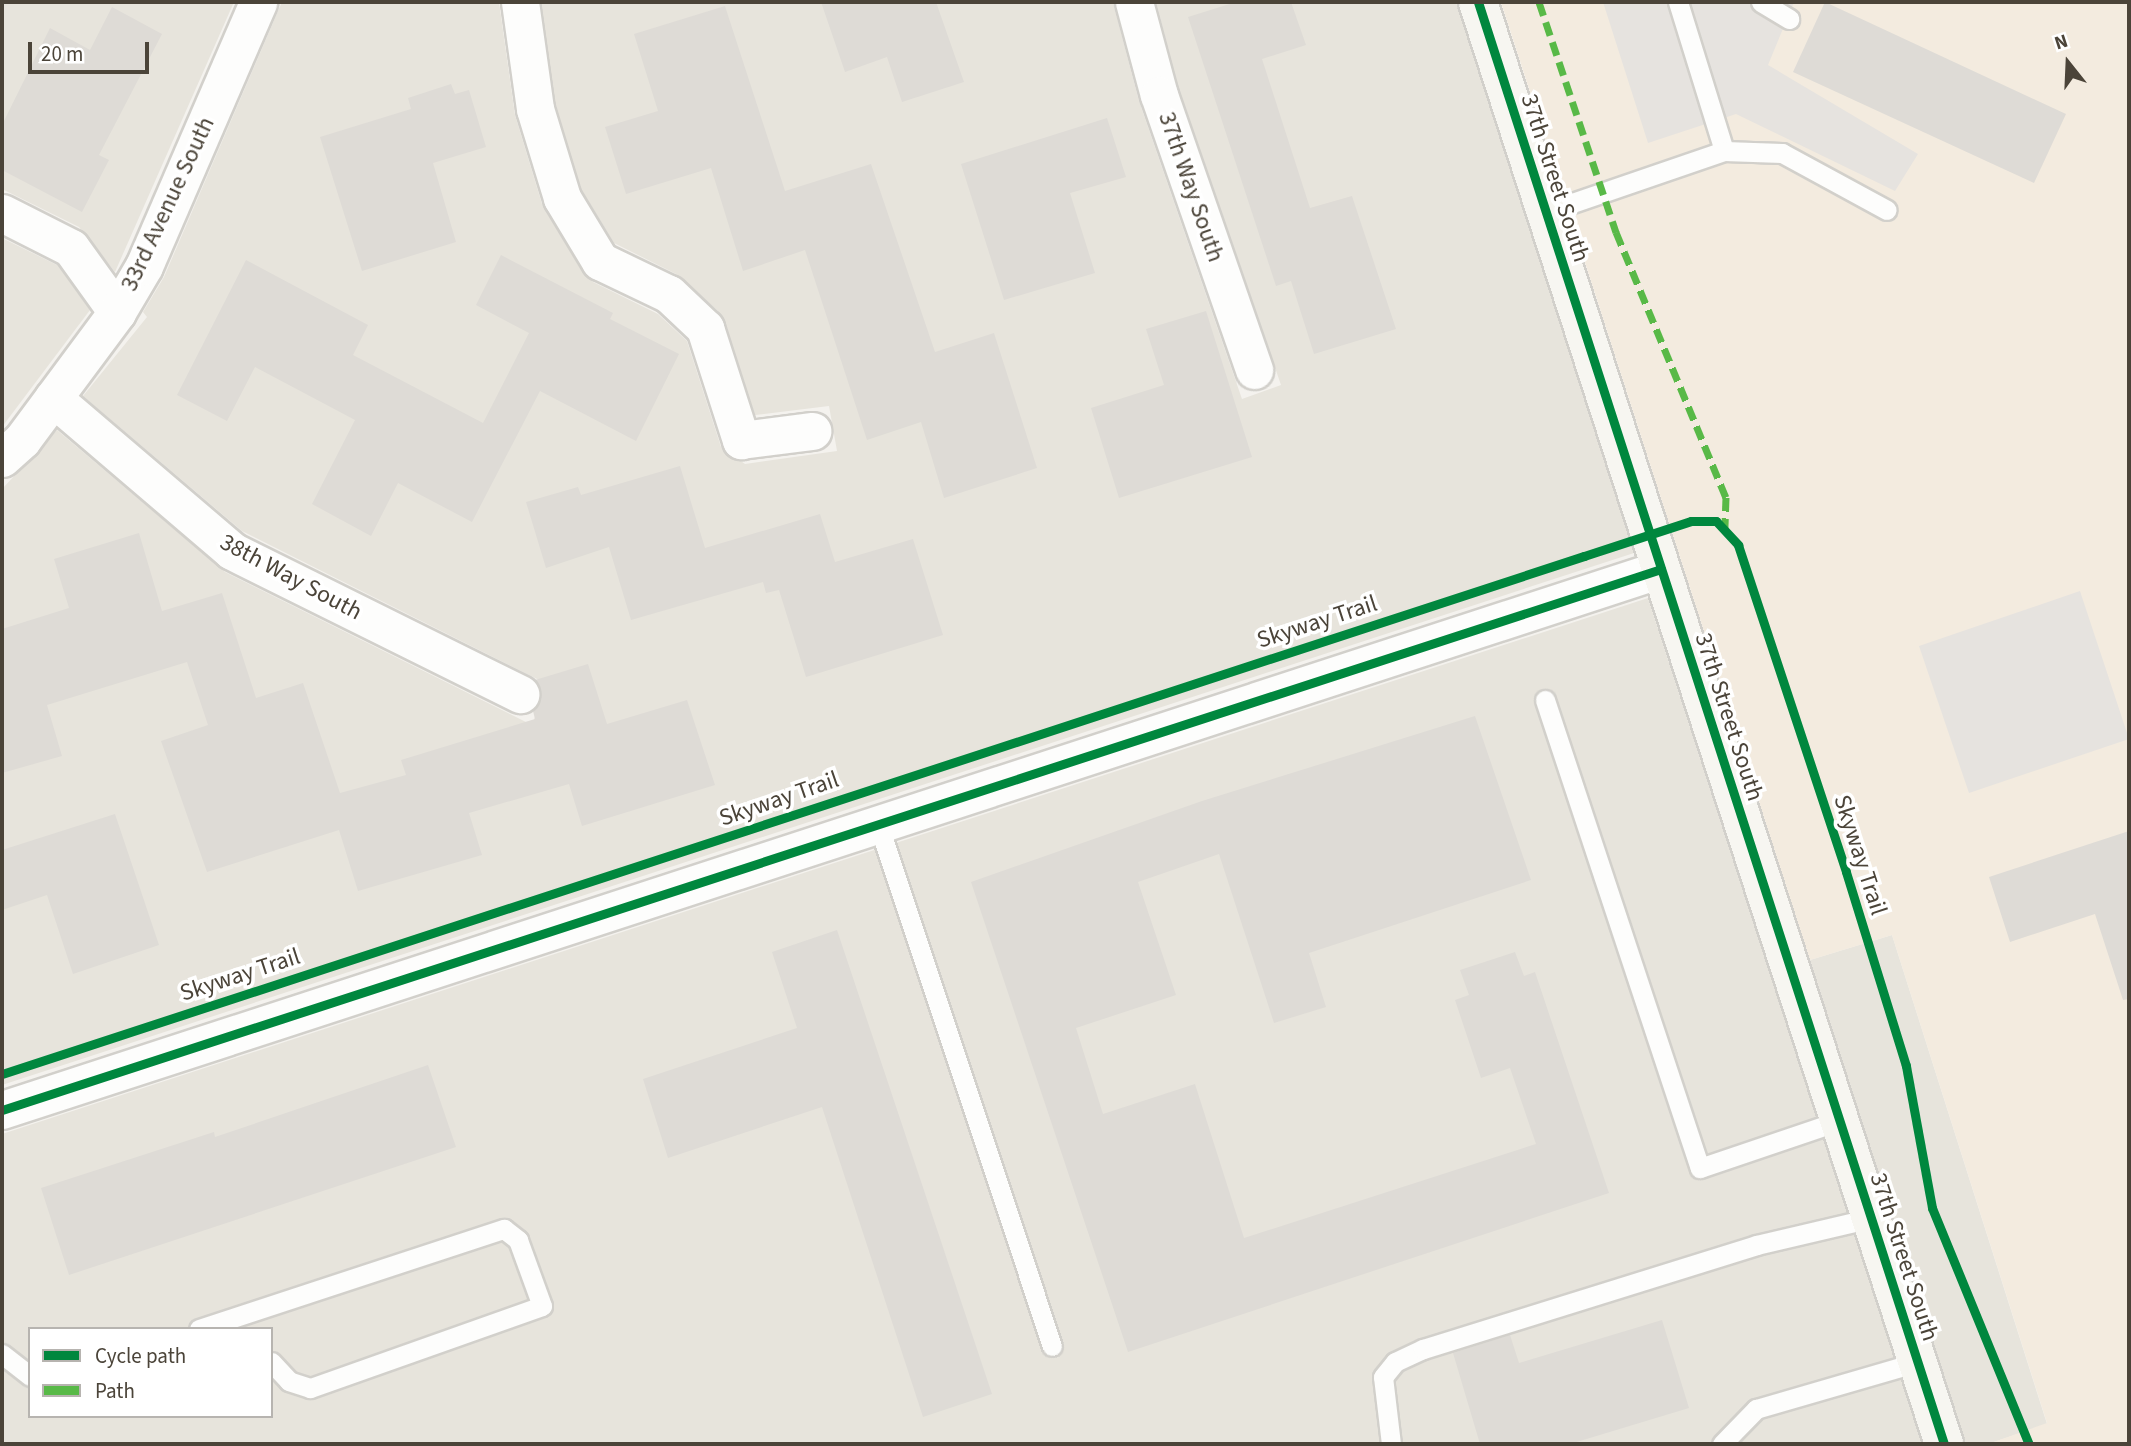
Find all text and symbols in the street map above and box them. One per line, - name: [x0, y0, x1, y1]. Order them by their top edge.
- scale bar: [32, 28, 152, 72]
- north arrow: [2033, 28, 2103, 98]
- text: N: [2051, 28, 2072, 57]
- text: 20 m: [41, 39, 83, 69]
- street label: 37th Street South: [1514, 90, 1596, 266]
- street label: 37th Way South: [1152, 108, 1230, 266]
- street label: 33rd Avenue South: [115, 112, 221, 296]
- street label: 38th Way South: [215, 528, 367, 626]
- street label: Skyway Trail: [1253, 589, 1381, 655]
- street label: 37th Street South: [1688, 629, 1770, 805]
- street label: Skyway Trail: [715, 765, 843, 833]
- street label: Skyway Trail: [1827, 791, 1893, 919]
- street label: Skyway Trail: [176, 942, 304, 1008]
- street label: 37th Street South: [1863, 1169, 1945, 1345]
- legend: [28, 1327, 273, 1418]
- text: Cycle path: [95, 1341, 186, 1371]
- text: Path: [95, 1376, 135, 1406]

